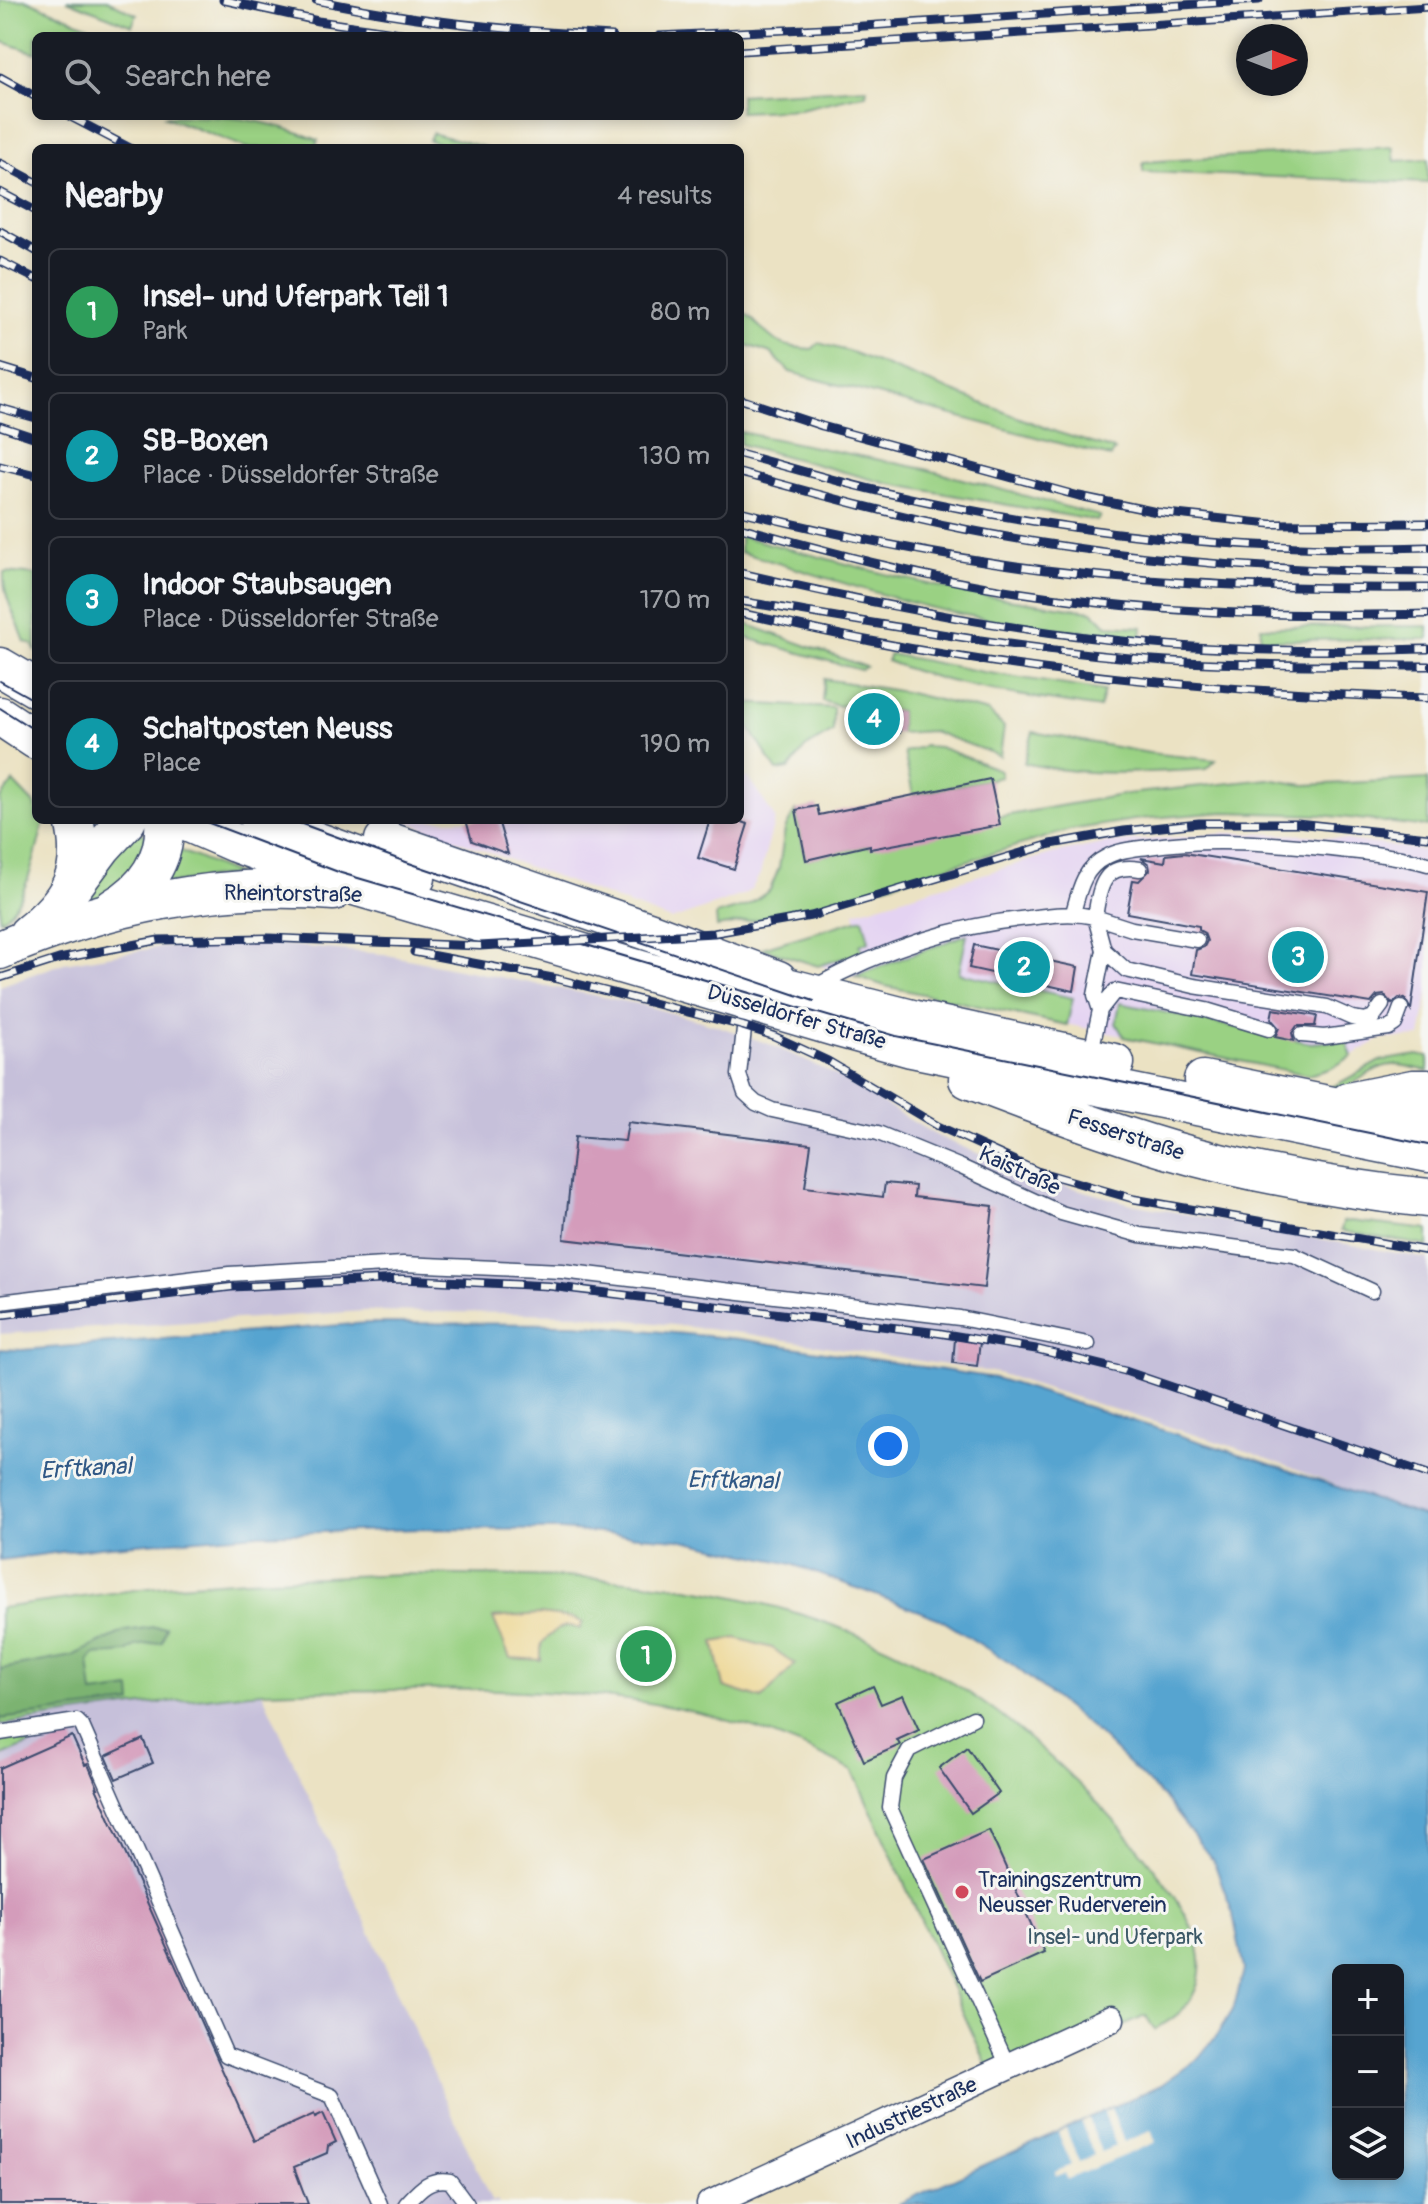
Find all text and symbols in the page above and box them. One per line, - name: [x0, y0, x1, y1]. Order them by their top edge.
- north arrow: [1236, 24, 1308, 96]
- search box: [32, 32, 744, 120]
- icon: search: [60, 54, 104, 98]
- text: Search here: [124, 58, 271, 95]
- text: Nearby: [64, 175, 163, 218]
- text: 4 results: [617, 180, 712, 212]
- text: Insel- und Uferpark Teil 1: [142, 278, 449, 315]
- text: 1: [87, 296, 97, 328]
- text: 80 m: [650, 296, 710, 328]
- text: Park: [142, 315, 188, 347]
- text: SB-Boxen: [142, 422, 268, 459]
- text: 2: [85, 440, 99, 472]
- text: 130 m: [639, 440, 710, 472]
- text: Place · Düsseldorfer Straße: [142, 459, 439, 491]
- text: Indoor Staubsaugen: [142, 566, 392, 603]
- text: 3: [85, 584, 99, 616]
- text: 170 m: [640, 584, 710, 616]
- text: Place · Düsseldorfer Straße: [142, 603, 439, 635]
- pin: 4: [848, 689, 900, 749]
- text: Schaltposten Neuss: [142, 710, 392, 747]
- text: 4: [84, 728, 100, 760]
- text: 190 m: [640, 728, 710, 760]
- text: Place: [142, 747, 201, 779]
- street label: Rheintorstraße: [224, 879, 362, 909]
- pin: 3: [1272, 927, 1324, 987]
- pin: 2: [998, 937, 1050, 997]
- street label: Düsseldorfer Straße: [704, 978, 889, 1056]
- street label: Fesserstraße: [1064, 1103, 1188, 1167]
- street label: Kaistraße: [974, 1140, 1065, 1202]
- your location: [868, 1426, 908, 1466]
- water label: Erftkanal: [40, 1452, 135, 1485]
- water label: Erftkanal: [687, 1465, 781, 1496]
- pin: 1: [620, 1626, 672, 1686]
- place label: Trainingszentrum Neusser Ruderverein: [978, 1866, 1167, 1919]
- marker: Trainingszentrum Neusser Ruderverein: [953, 1883, 971, 1901]
- park label: Insel- und Uferpark: [1027, 1923, 1203, 1951]
- map controls: [1332, 1964, 1404, 2180]
- button: +: [1332, 1964, 1404, 2036]
- button: −: [1332, 2036, 1404, 2108]
- street label: Industriestraße: [841, 2070, 982, 2155]
- button: layers: [1332, 2108, 1404, 2180]

